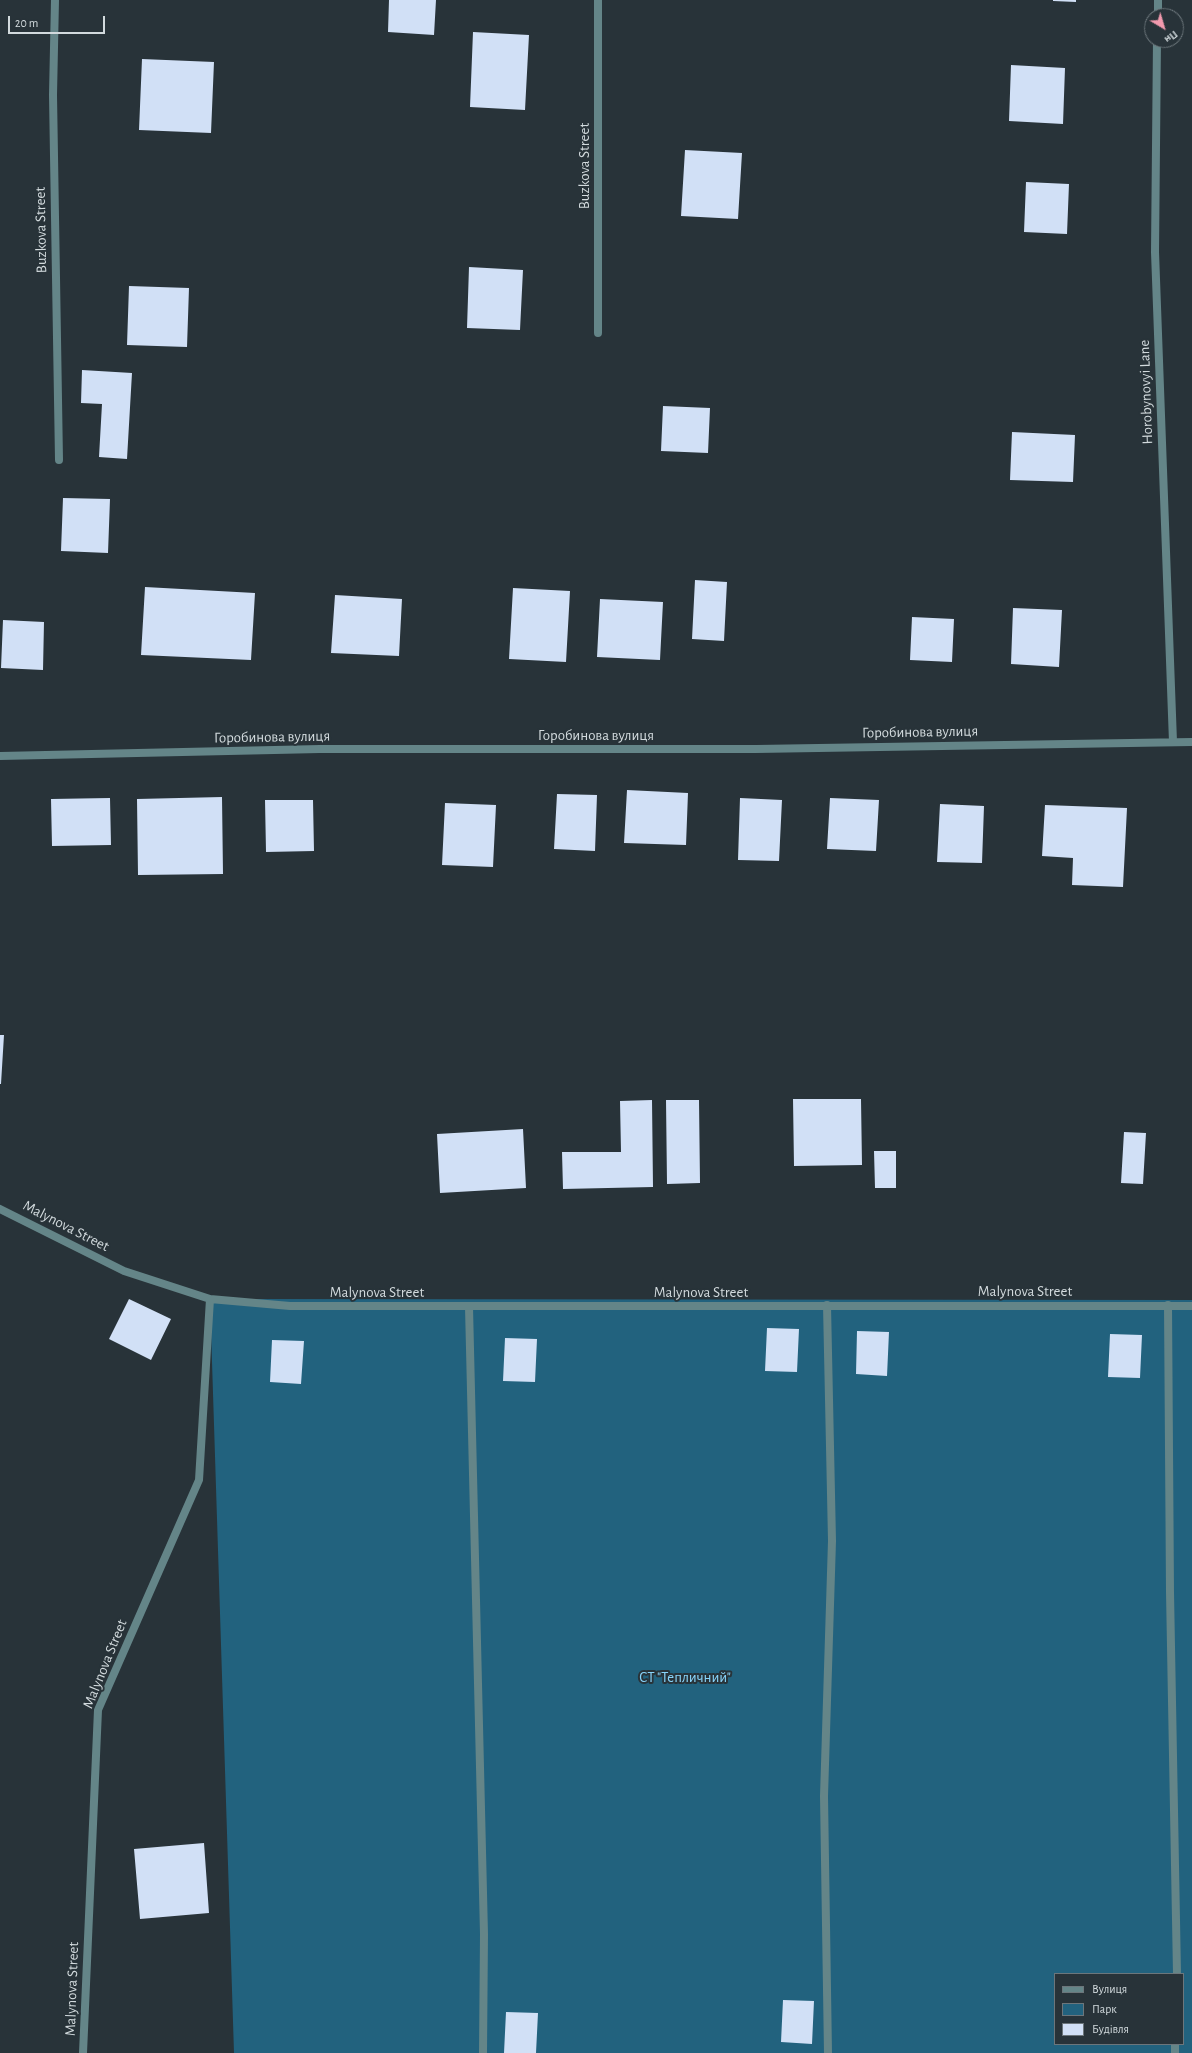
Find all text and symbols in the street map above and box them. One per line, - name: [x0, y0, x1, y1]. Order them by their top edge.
- scale bar: [10, 8, 107, 34]
- north arrow: [1144, 8, 1184, 48]
- text: 20 m: [15, 17, 38, 29]
- text: Пн: [1162, 29, 1180, 46]
- street label: Buzkova Street: [575, 123, 593, 209]
- street label: Buzkova Street: [31, 187, 51, 273]
- street label: Horobynovyi Lane: [1135, 339, 1157, 445]
- street label: Горобинова вулиця: [862, 722, 978, 742]
- street label: Горобинова вулиця: [538, 726, 654, 744]
- street label: Горобинова вулиця: [214, 727, 330, 747]
- street label: Malynova Street: [20, 1197, 112, 1255]
- street label: Malynova Street: [978, 1282, 1072, 1300]
- street label: Malynova Street: [330, 1283, 424, 1301]
- street label: Malynova Street: [654, 1283, 748, 1301]
- street label: Malynova Street: [79, 1617, 131, 1711]
- park label: СТ "Тепличний": [639, 1668, 731, 1686]
- street label: Malynova Street: [61, 1942, 83, 2036]
- legend: [1054, 1973, 1184, 2045]
- text: Вулиця: [1092, 1983, 1127, 1995]
- text: Парк: [1092, 2003, 1117, 2015]
- text: Будівля: [1092, 2023, 1129, 2035]

